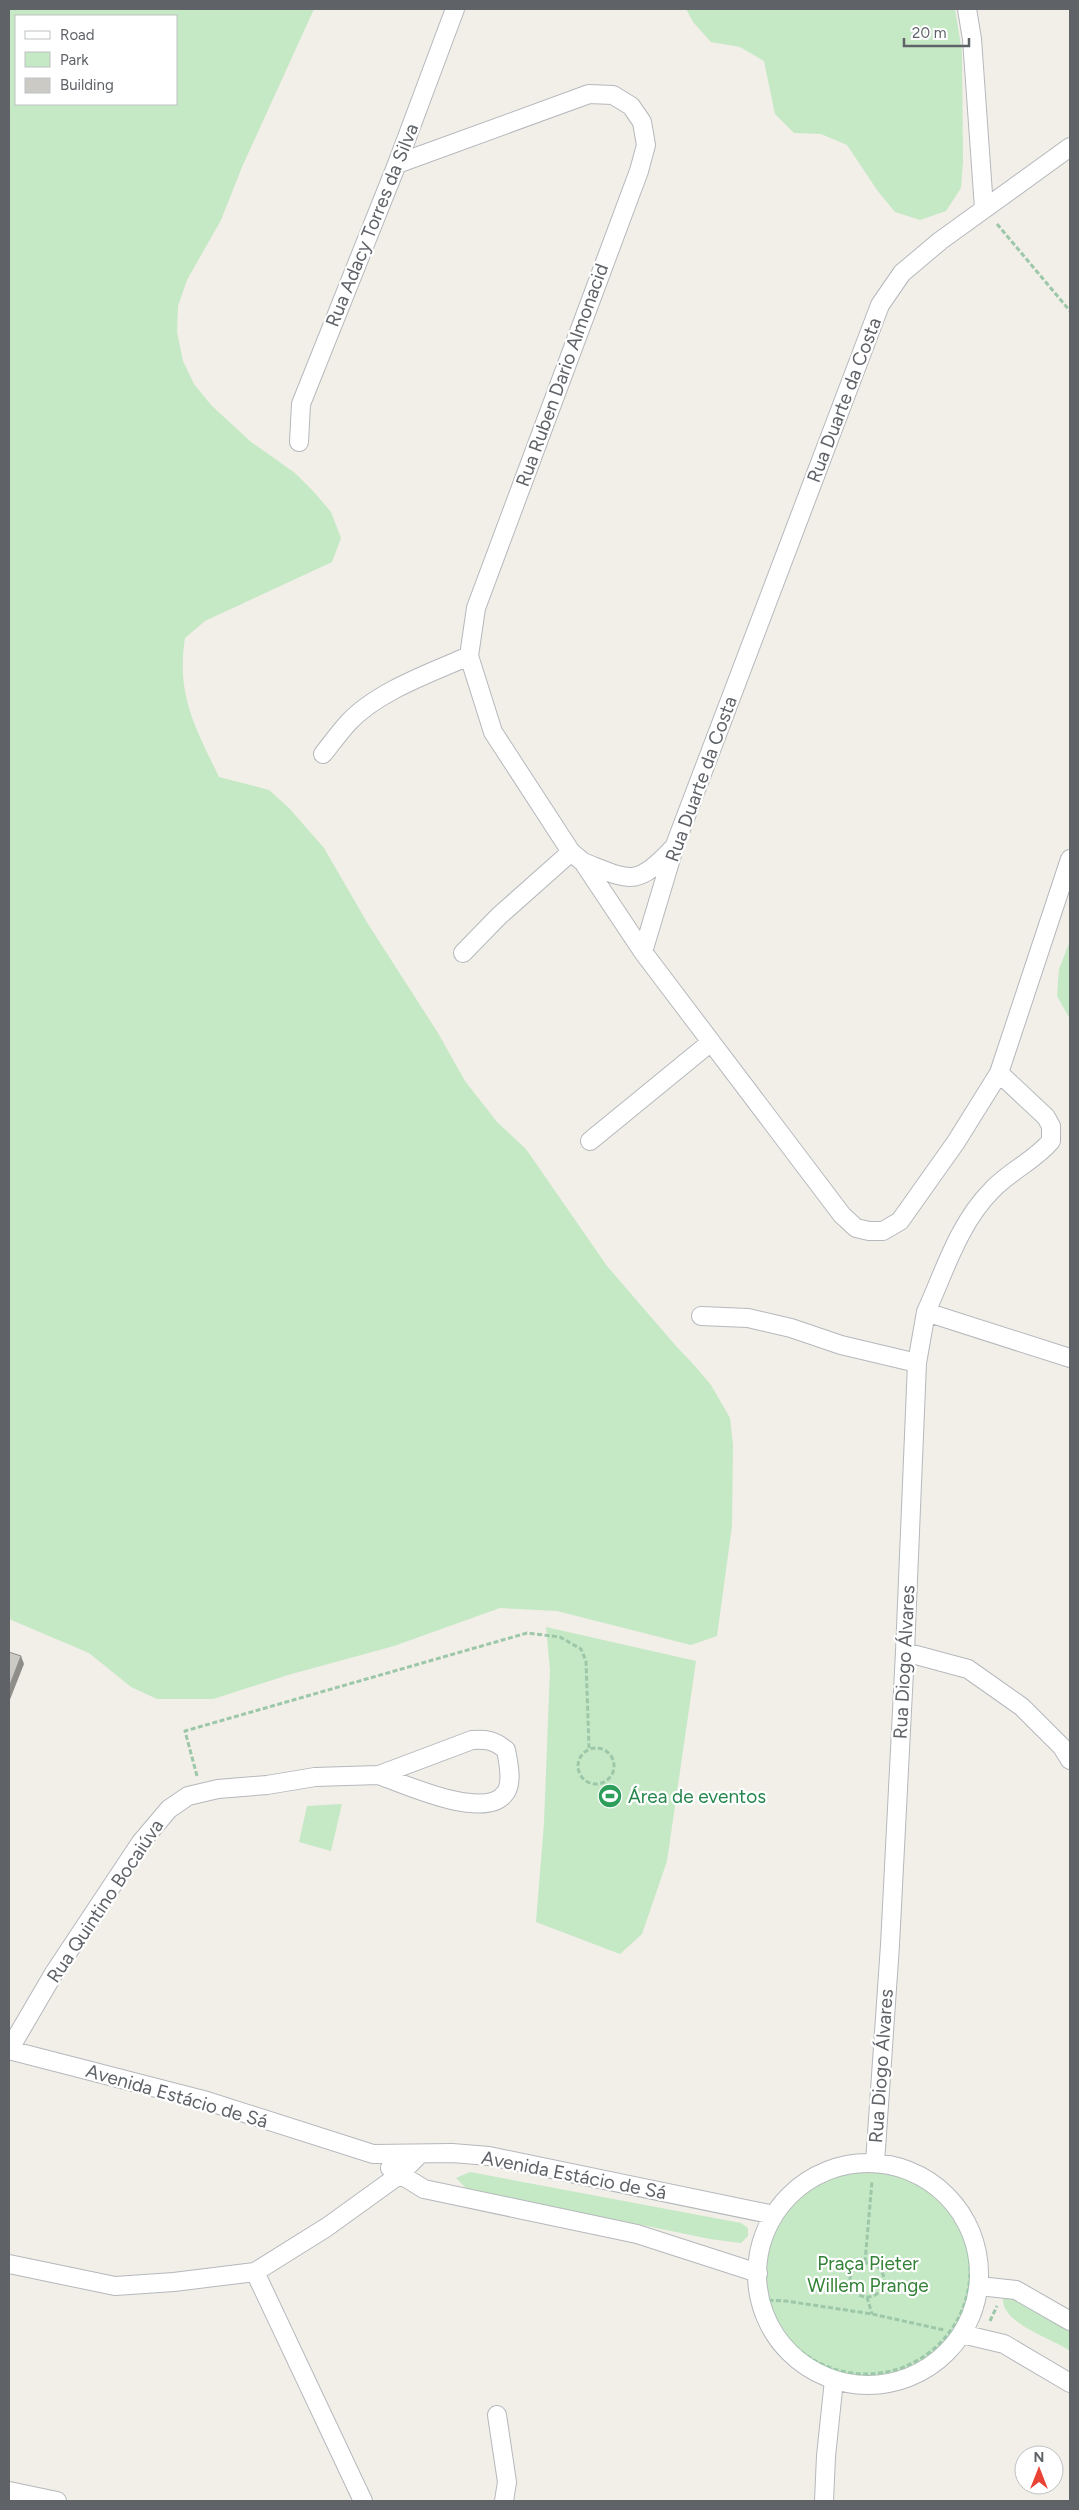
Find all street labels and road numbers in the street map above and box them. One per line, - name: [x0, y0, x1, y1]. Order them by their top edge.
- street label: Rua Adacy Torres da Silva: [321, 120, 423, 330]
- street label: Rua Ruben Dario Almonacid: [511, 260, 613, 490]
- street label: Rua Duarte da Costa: [802, 314, 886, 486]
- street label: Rua Duarte da Costa: [660, 693, 742, 865]
- street label: Rua Diogo Álvares: [888, 1584, 920, 1740]
- street label: Rua Quintino Bocaiúva: [42, 1815, 168, 1987]
- street label: Rua Diogo Álvares: [864, 1988, 898, 2144]
- street label: Avenida Estácio de Sá: [83, 2059, 271, 2133]
- street label: Avenida Estácio de Sá: [480, 2146, 668, 2204]

